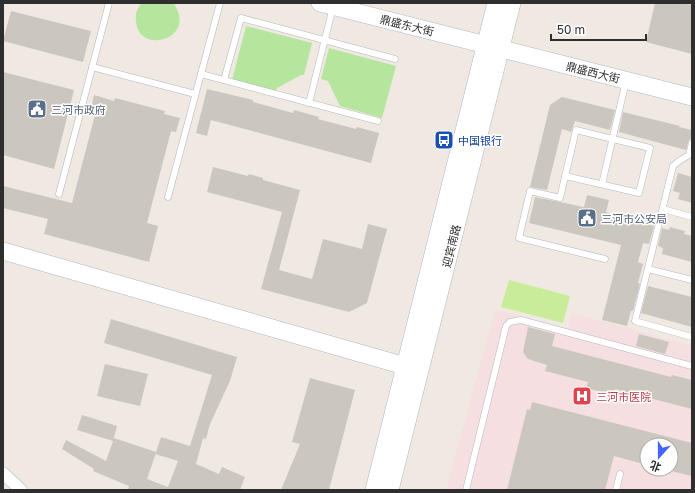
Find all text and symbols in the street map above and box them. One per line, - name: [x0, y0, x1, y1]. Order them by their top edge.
- street label: 鼎盛东大街: [379, 12, 435, 38]
- scale bar: [551, 16, 646, 42]
- text: 50 m: [557, 22, 585, 37]
- street label: 鼎盛西大街: [565, 59, 621, 85]
- public building icon: 三河市政府: [26, 98, 48, 120]
- place label: 三河市政府: [51, 103, 106, 116]
- bus stop icon: 中国银行: [433, 129, 455, 151]
- place label: 中国银行: [458, 134, 502, 147]
- public building icon: 三河市公安局: [576, 207, 598, 229]
- place label: 三河市公安局: [601, 212, 667, 225]
- street label: 迎宾南路: [439, 223, 463, 269]
- hospital icon: 三河市医院: [571, 385, 593, 407]
- place label: 三河市医院: [596, 390, 651, 403]
- north arrow: [639, 437, 679, 477]
- text: 北: [648, 459, 663, 475]

